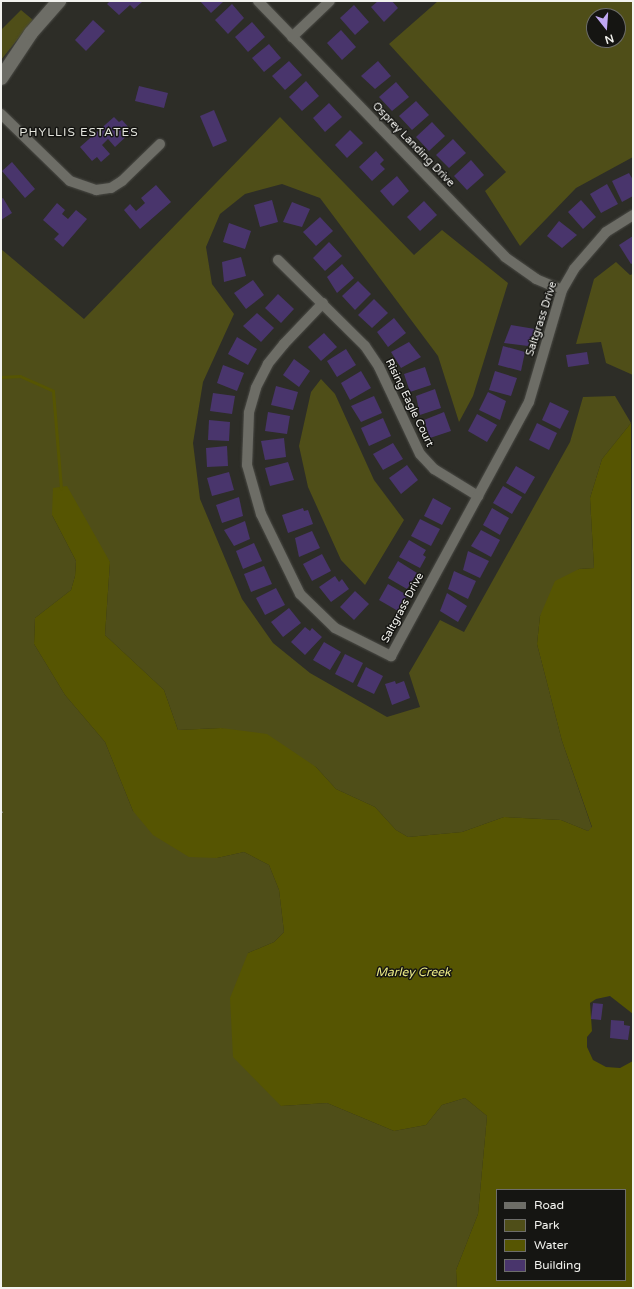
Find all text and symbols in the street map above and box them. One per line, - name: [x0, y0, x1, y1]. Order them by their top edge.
- north arrow: [586, 8, 626, 48]
- text: N: [603, 31, 615, 47]
- street label: Osprey Landing Drive: [369, 100, 457, 190]
- district label: PHYLLIS ESTATES: [19, 126, 139, 140]
- street label: Saltgrass Drive: [524, 280, 560, 358]
- street label: Rising Eagle Court: [382, 357, 436, 449]
- street label: Saltgrass Drive: [379, 571, 427, 645]
- water label: Marley Creek: [375, 966, 451, 980]
- legend: [496, 1189, 626, 1281]
- text: Road: [534, 1198, 564, 1212]
- text: Park: [534, 1218, 560, 1232]
- text: Water: [534, 1238, 568, 1252]
- text: Building: [534, 1258, 581, 1272]

